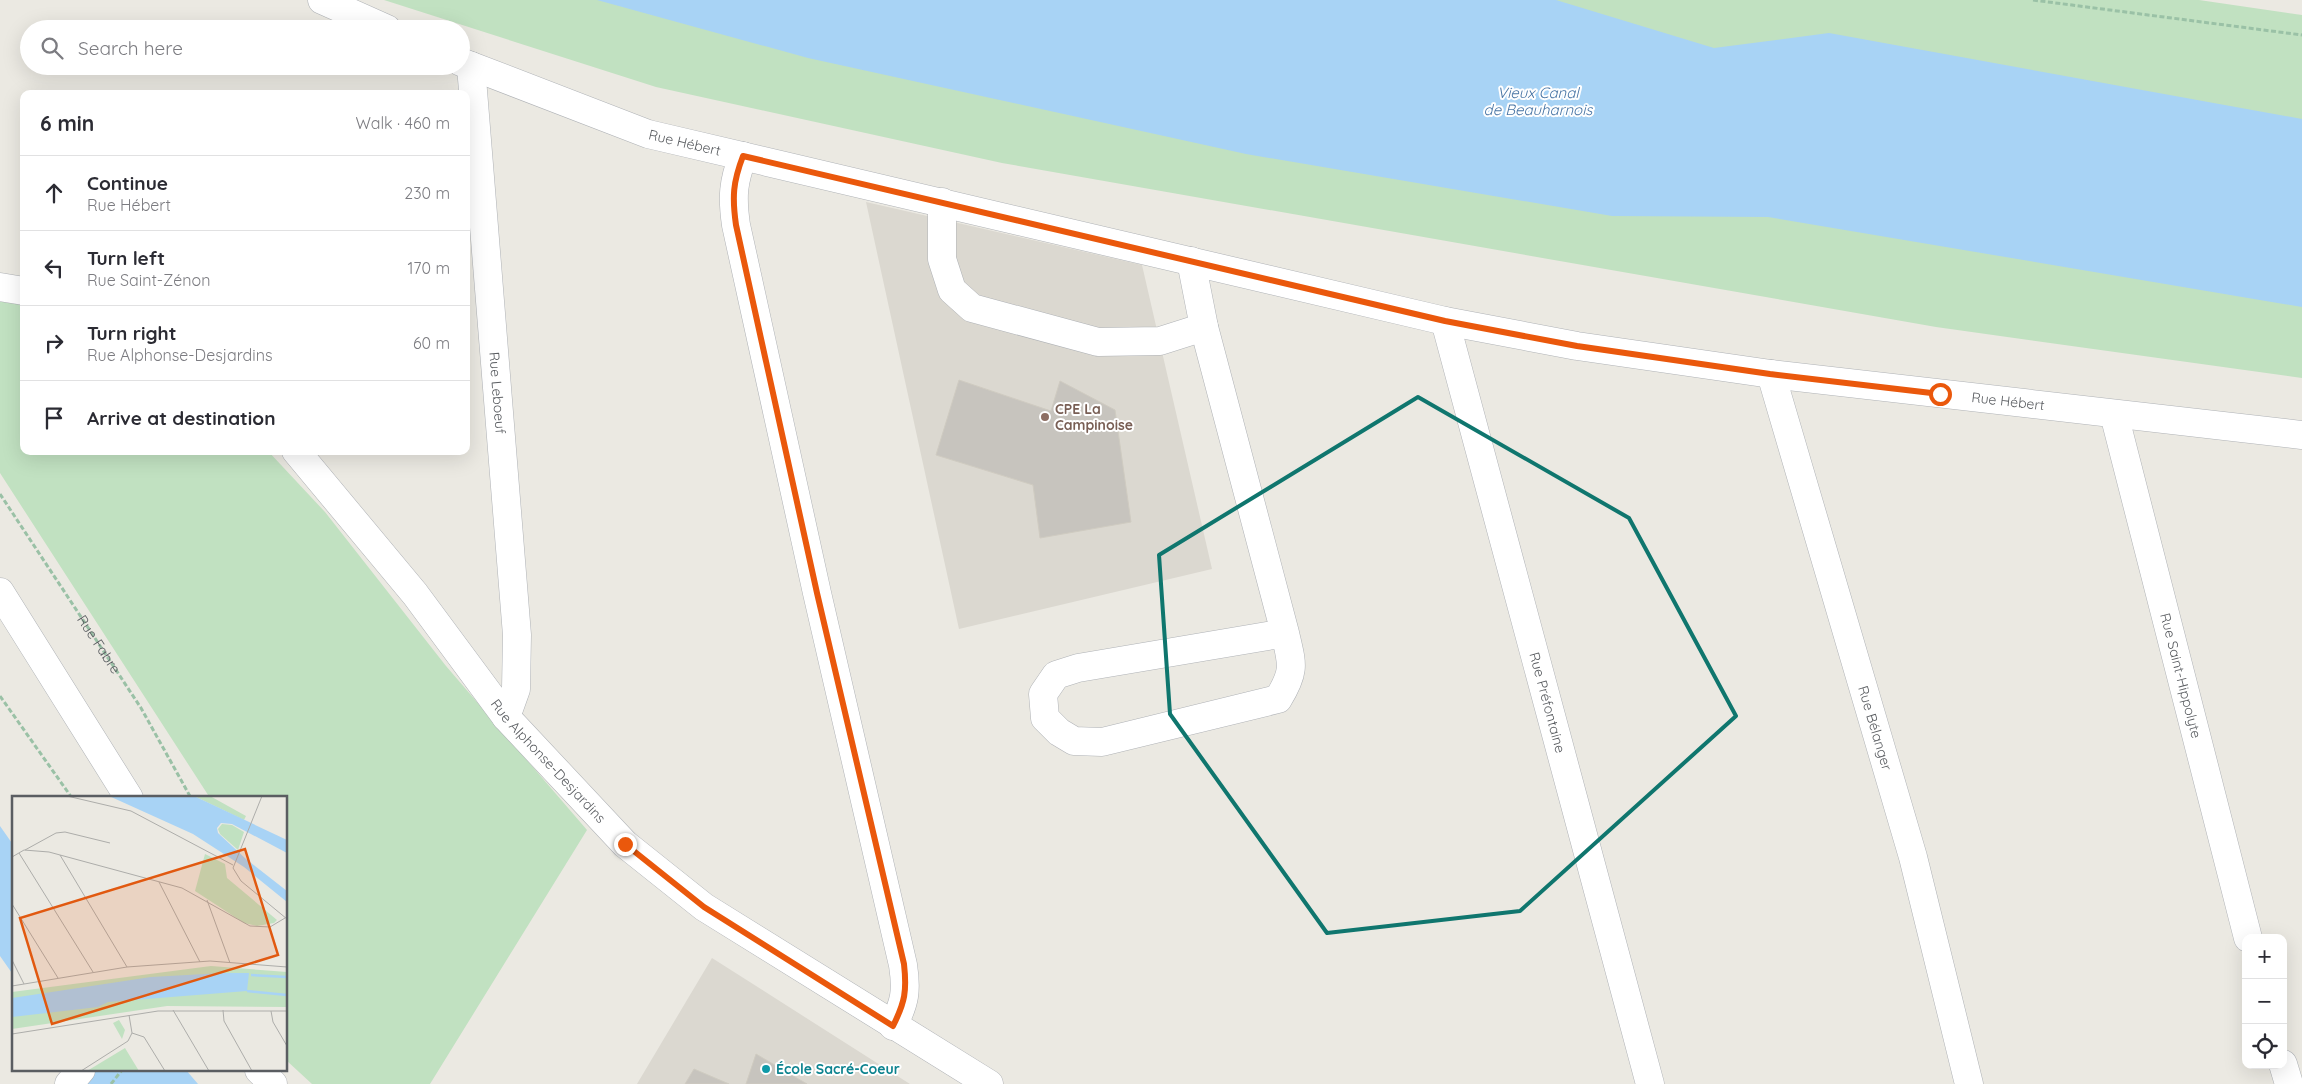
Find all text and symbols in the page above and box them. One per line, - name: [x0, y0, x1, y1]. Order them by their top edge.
- search box: [20, 20, 470, 75]
- icon: search: [38, 34, 66, 62]
- text: Search here: [78, 36, 183, 60]
- water label: Vieux Canal de Beauharnois: [1484, 83, 1593, 119]
- text: 6 min: [40, 110, 94, 136]
- text: Walk · 460 m: [355, 113, 450, 133]
- street label: Rue Hébert: [647, 125, 723, 160]
- text: Continue: [87, 171, 168, 195]
- icon: ahead: [40, 179, 68, 207]
- text: 230 m: [404, 183, 450, 203]
- text: Rue Hébert: [87, 195, 171, 215]
- text: Turn left: [87, 246, 165, 270]
- icon: left: [40, 254, 68, 282]
- text: 170 m: [407, 258, 450, 278]
- text: Rue Saint-Zénon: [87, 270, 211, 290]
- text: Turn right: [87, 321, 176, 345]
- icon: right: [40, 329, 68, 357]
- text: 60 m: [413, 333, 450, 353]
- text: Rue Alphonse-Desjardins: [87, 345, 272, 365]
- street label: Rue Leboeuf: [485, 351, 510, 435]
- route start: [1929, 383, 1952, 406]
- street label: Rue Hébert: [1971, 388, 2046, 414]
- place label: CPE La Campinoise: [1055, 400, 1133, 434]
- icon: arrive: [40, 404, 68, 432]
- text: Arrive at destination: [87, 406, 276, 430]
- marker: CPE La Campinoise: [1039, 411, 1051, 423]
- street label: Rue Saint-Hippolyte: [2156, 611, 2206, 740]
- street label: Rue Fabre: [73, 612, 125, 677]
- street label: Rue Préfontaine: [1525, 650, 1570, 755]
- street label: Rue Bélanger: [1854, 683, 1896, 773]
- street label: Rue Alphonse-Desjardins: [487, 695, 610, 827]
- inset map: [12, 796, 288, 1072]
- route end: [614, 833, 637, 856]
- map controls: [2242, 934, 2287, 1069]
- button: +: [2242, 934, 2287, 979]
- button: −: [2242, 979, 2287, 1024]
- button: locate: [2242, 1024, 2287, 1069]
- place label: École Sacré-Coeur: [776, 1060, 900, 1078]
- marker: École Sacré-Coeur: [760, 1063, 772, 1075]

